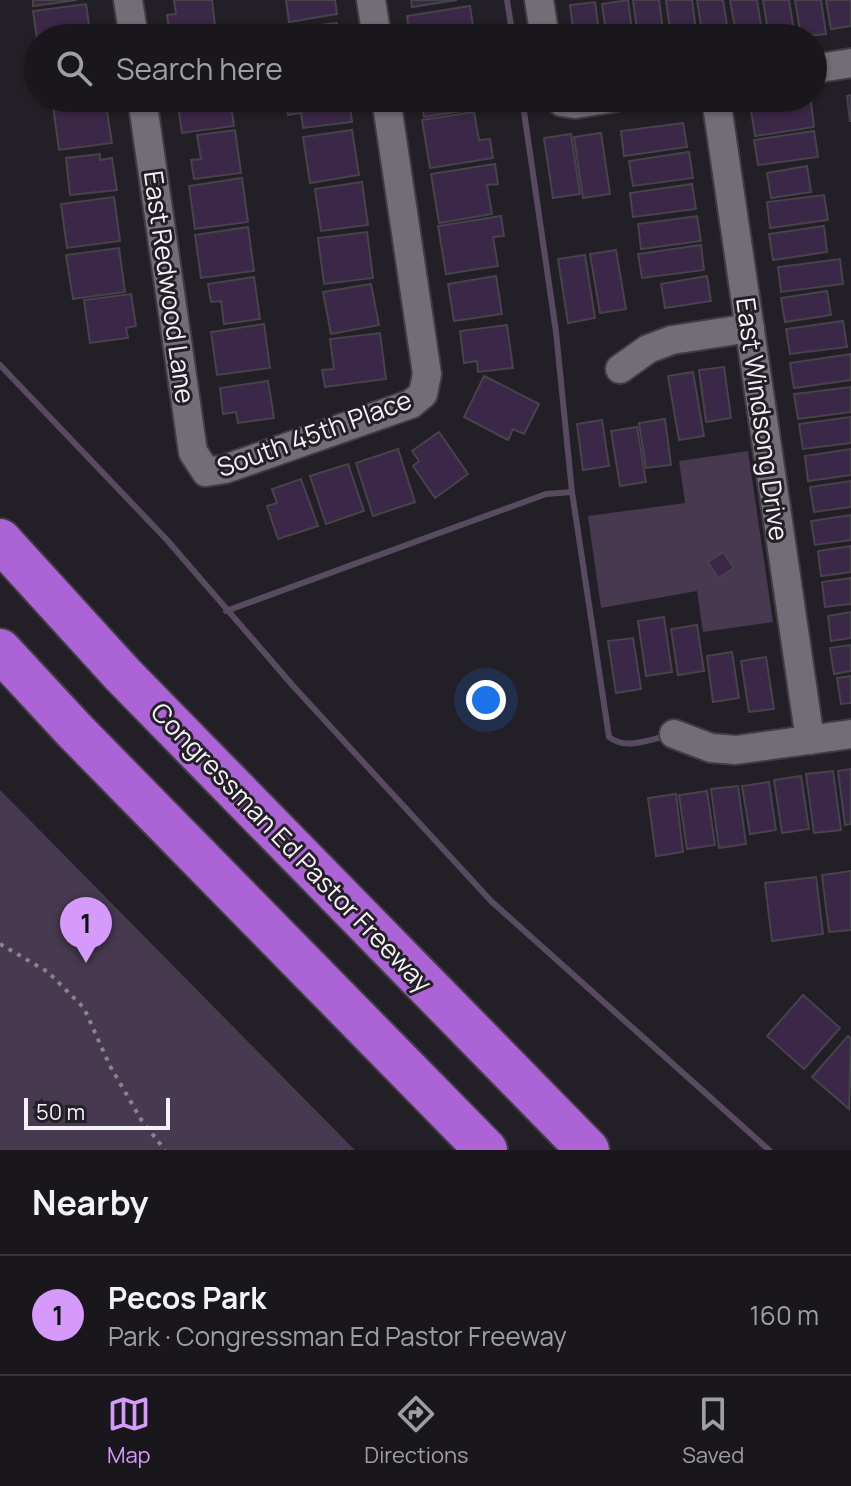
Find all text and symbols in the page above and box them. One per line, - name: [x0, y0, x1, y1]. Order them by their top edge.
- search box: [24, 24, 827, 112]
- icon: search: [52, 46, 96, 90]
- text: Search here: [116, 48, 283, 89]
- street label: East Redwood Lane: [136, 168, 204, 406]
- street label: East Windsong Drive: [728, 295, 798, 543]
- street label: South 45th Place: [212, 381, 416, 485]
- your location: [466, 680, 506, 720]
- street label: Congressman Ed Pastor Freeway: [143, 694, 441, 1000]
- pin: 1: [60, 897, 112, 963]
- scale bar: [24, 1094, 170, 1130]
- text: 50 m: [36, 1097, 85, 1127]
- text: Nearby: [32, 1179, 148, 1225]
- text: Pecos Park: [108, 1277, 266, 1318]
- text: 1: [52, 1297, 64, 1333]
- text: 160 m: [750, 1297, 819, 1333]
- text: Park · Congressman Ed Pastor Freeway: [108, 1318, 567, 1354]
- tab: Map: [107, 1392, 151, 1470]
- tab: Directions: [364, 1392, 469, 1470]
- tab: Saved: [682, 1392, 744, 1470]

